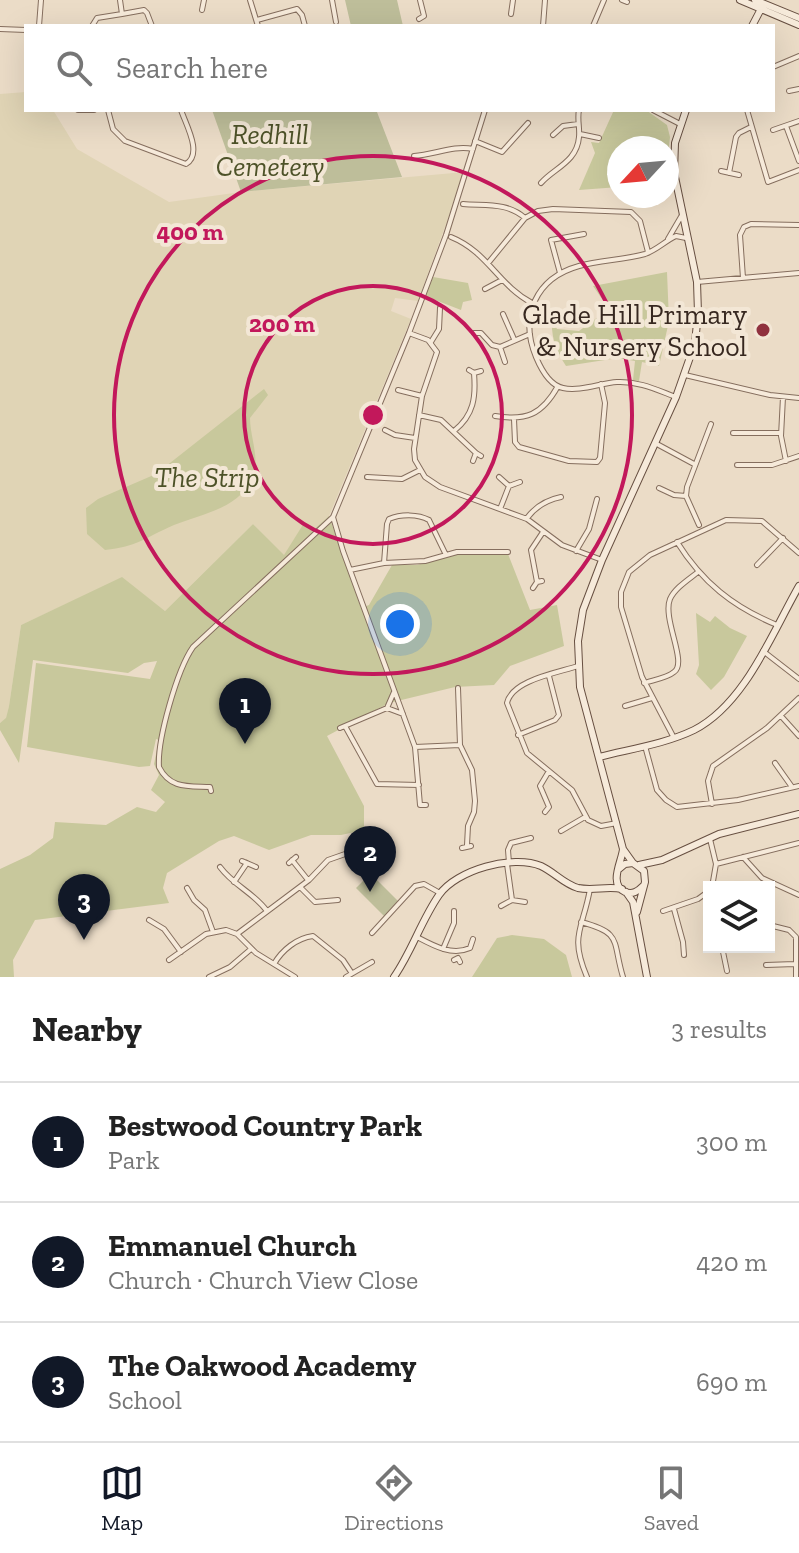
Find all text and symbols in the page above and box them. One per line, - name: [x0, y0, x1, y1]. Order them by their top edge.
- search box: [24, 24, 775, 112]
- icon: search: [52, 46, 96, 90]
- text: Search here: [116, 50, 268, 86]
- park label: Redhill Cemetery: [216, 118, 324, 183]
- north arrow: [607, 136, 679, 208]
- text: 400 m: [157, 217, 223, 246]
- place label: Glade Hill Primary & Nursery School: [522, 298, 748, 363]
- text: 200 m: [249, 309, 315, 338]
- marker: Glade Hill Primary & Nursery School: [754, 321, 772, 339]
- centre of rings: [359, 401, 387, 429]
- park label: The Strip: [154, 461, 260, 494]
- your location: [380, 604, 420, 644]
- pin: 1: [219, 678, 271, 744]
- pin: 2: [344, 826, 396, 892]
- pin: 3: [58, 874, 110, 940]
- map controls: [703, 881, 775, 953]
- button: layers: [703, 881, 775, 953]
- text: Nearby: [32, 1009, 142, 1050]
- text: 3 results: [671, 1013, 767, 1045]
- text: Bestwood Country Park: [108, 1108, 422, 1144]
- text: 1: [53, 1126, 63, 1158]
- text: 300 m: [696, 1126, 767, 1158]
- text: Park: [108, 1144, 160, 1176]
- text: Emmanuel Church: [108, 1228, 357, 1264]
- text: 2: [51, 1246, 65, 1278]
- text: 420 m: [696, 1246, 767, 1278]
- text: Church · Church View Close: [108, 1264, 418, 1296]
- text: The Oakwood Academy: [108, 1348, 417, 1384]
- text: 3: [51, 1366, 65, 1398]
- text: 690 m: [696, 1366, 767, 1398]
- text: School: [108, 1384, 182, 1416]
- tab: Map: [100, 1461, 144, 1536]
- tab: Directions: [344, 1461, 444, 1536]
- tab: Saved: [644, 1461, 699, 1536]

